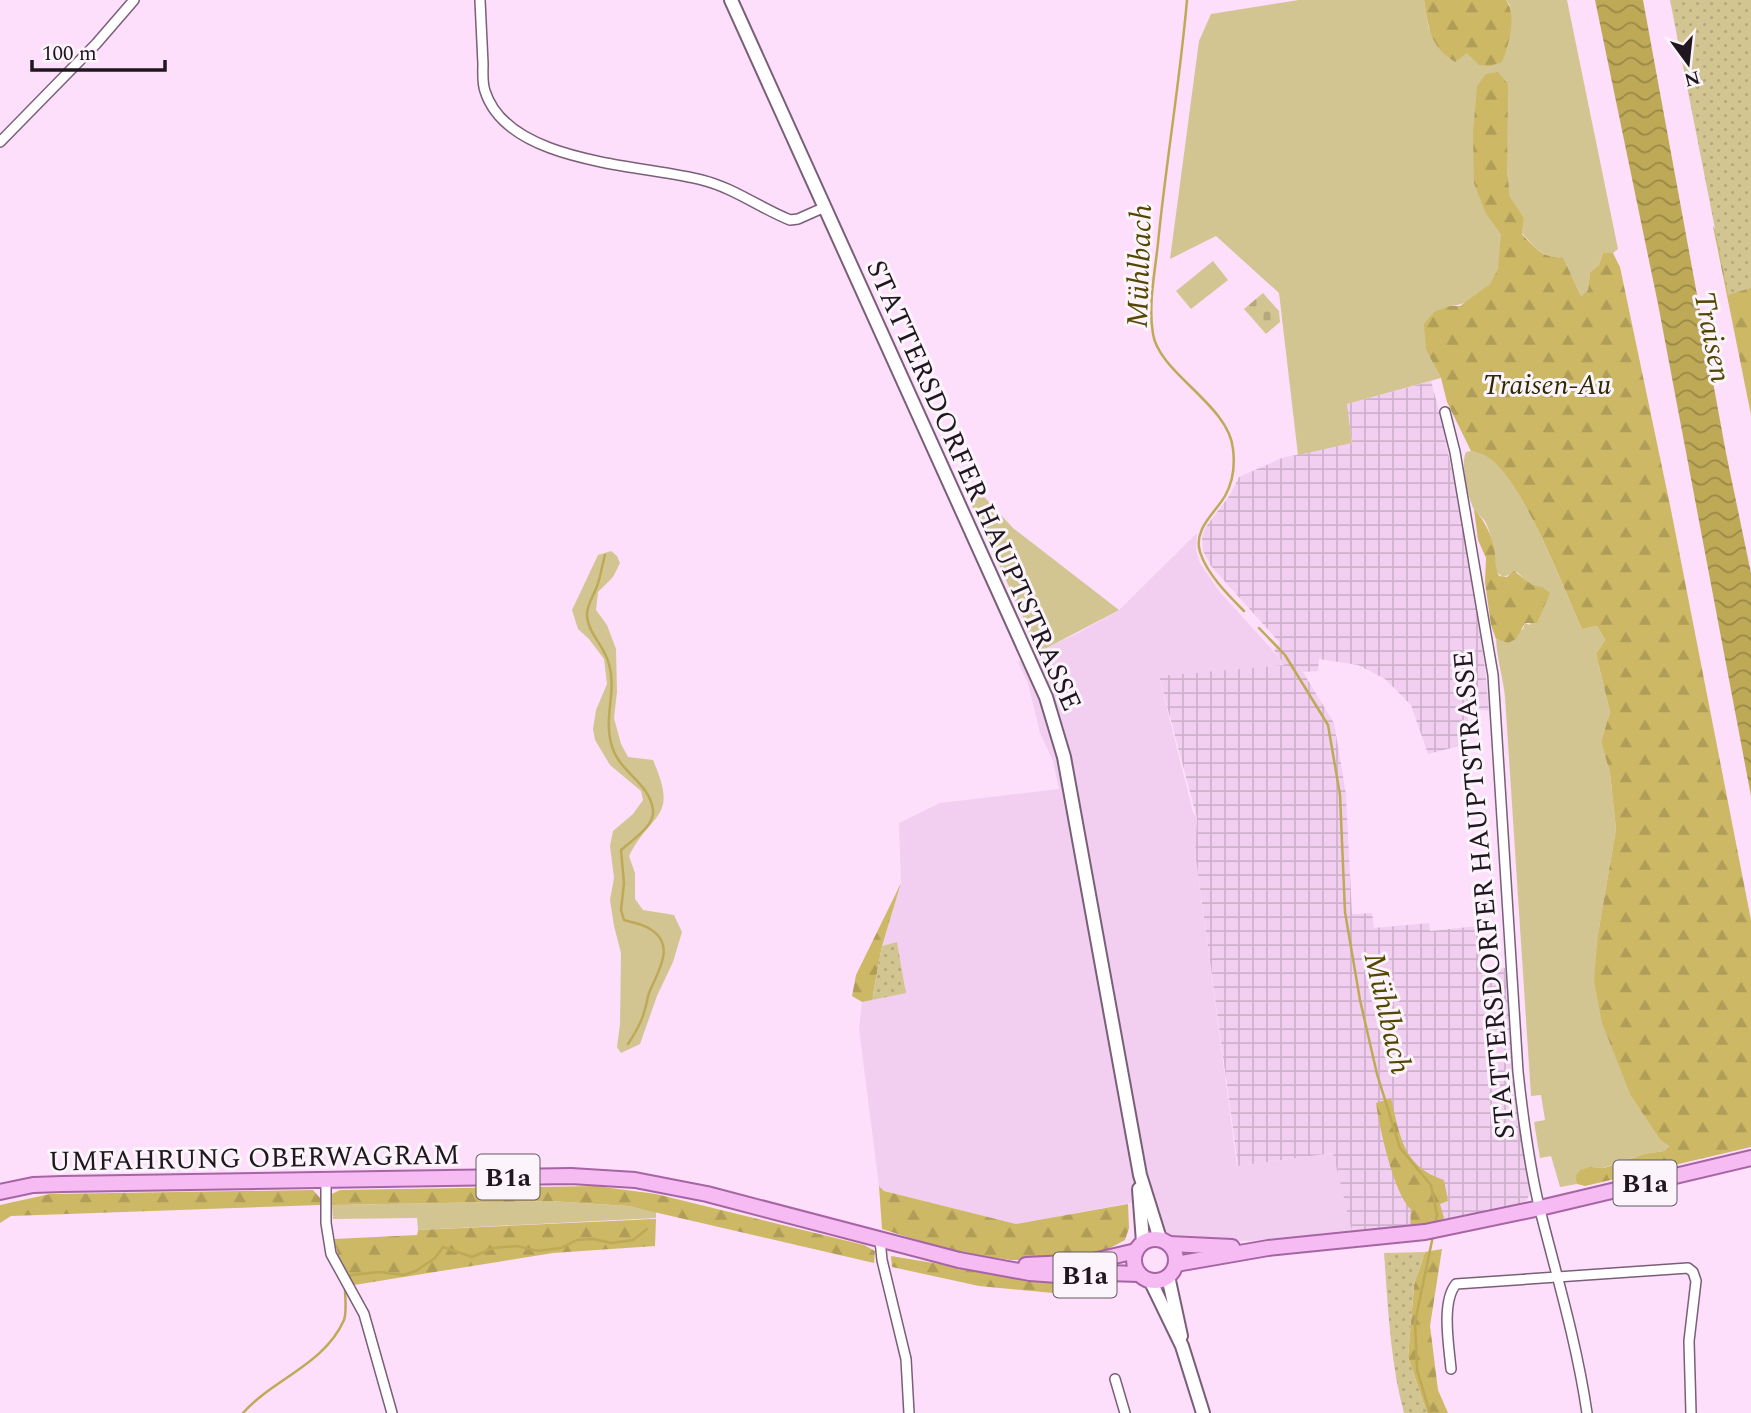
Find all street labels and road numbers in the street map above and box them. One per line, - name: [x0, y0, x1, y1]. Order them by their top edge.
- street label: STATTERSDORFER HAUPTSTRASSE: [854, 253, 1093, 718]
- street label: STATTERSDORFER HAUPTSTRASSE: [1442, 649, 1527, 1141]
- street label: UMFAHRUNG OBERWAGRAM: [48, 1133, 460, 1184]
- road number: B1a: [476, 1154, 540, 1200]
- road number: B1a: [1614, 1160, 1676, 1206]
- road number: B1a: [1054, 1252, 1116, 1298]

